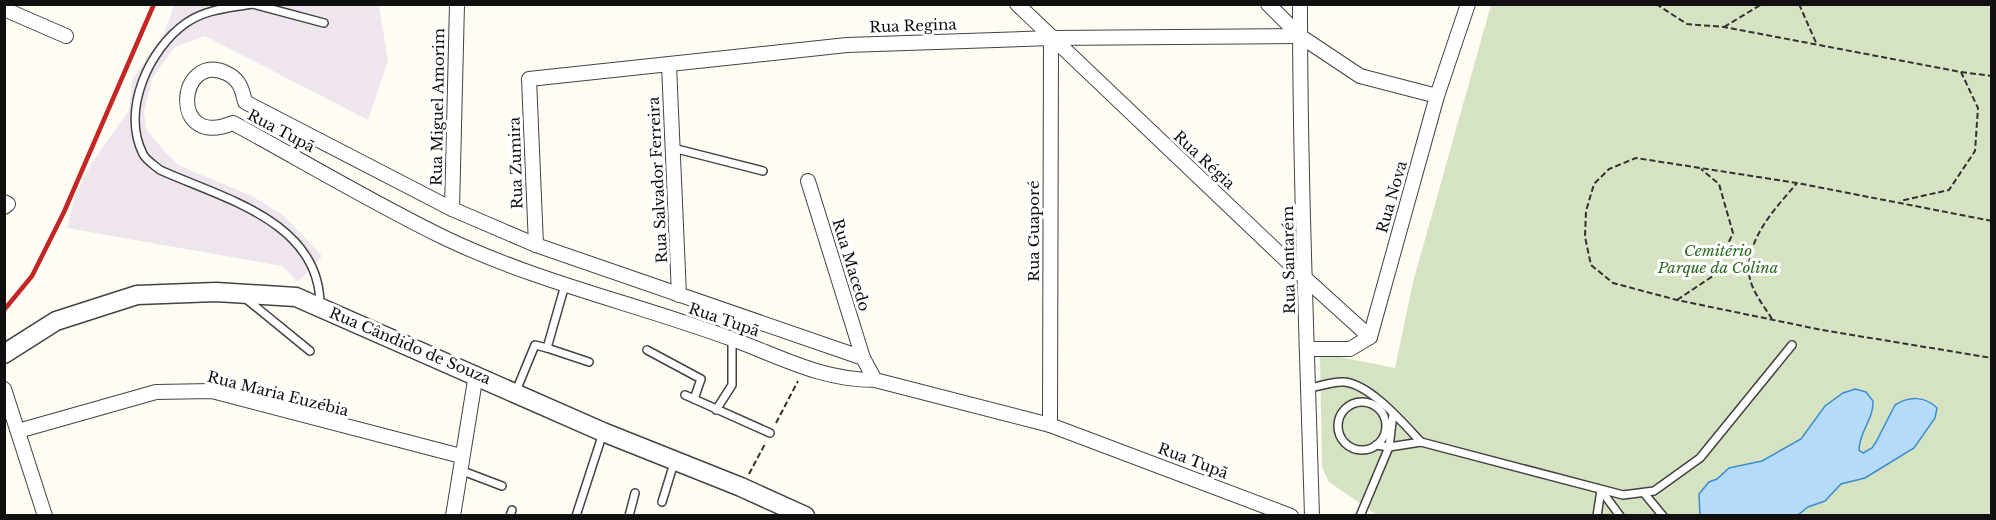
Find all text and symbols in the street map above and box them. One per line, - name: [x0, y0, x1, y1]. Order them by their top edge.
- street label: Rua Regina: [869, 14, 958, 37]
- street label: Rua Miguel Amorim: [427, 28, 448, 186]
- street label: Rua Salvador Ferreira: [644, 96, 671, 264]
- street label: Rua Tupã: [244, 105, 319, 157]
- street label: Rua Zumira: [504, 116, 527, 210]
- street label: Rua Régia: [1170, 126, 1239, 193]
- street label: Rua Nova: [1372, 158, 1411, 235]
- street label: Rua Guaporé: [1024, 180, 1043, 282]
- street label: Rua Santarém: [1278, 206, 1299, 314]
- street label: Rua Macedo: [828, 216, 875, 313]
- park label: Cemitério Parque da Colina: [1657, 241, 1778, 277]
- street label: Rua Tupã: [686, 299, 763, 341]
- street label: Rua Cândido de Souza: [327, 303, 494, 388]
- street label: Rua Maria Euzébia: [206, 367, 351, 420]
- street label: Rua Tupã: [1155, 438, 1232, 483]

